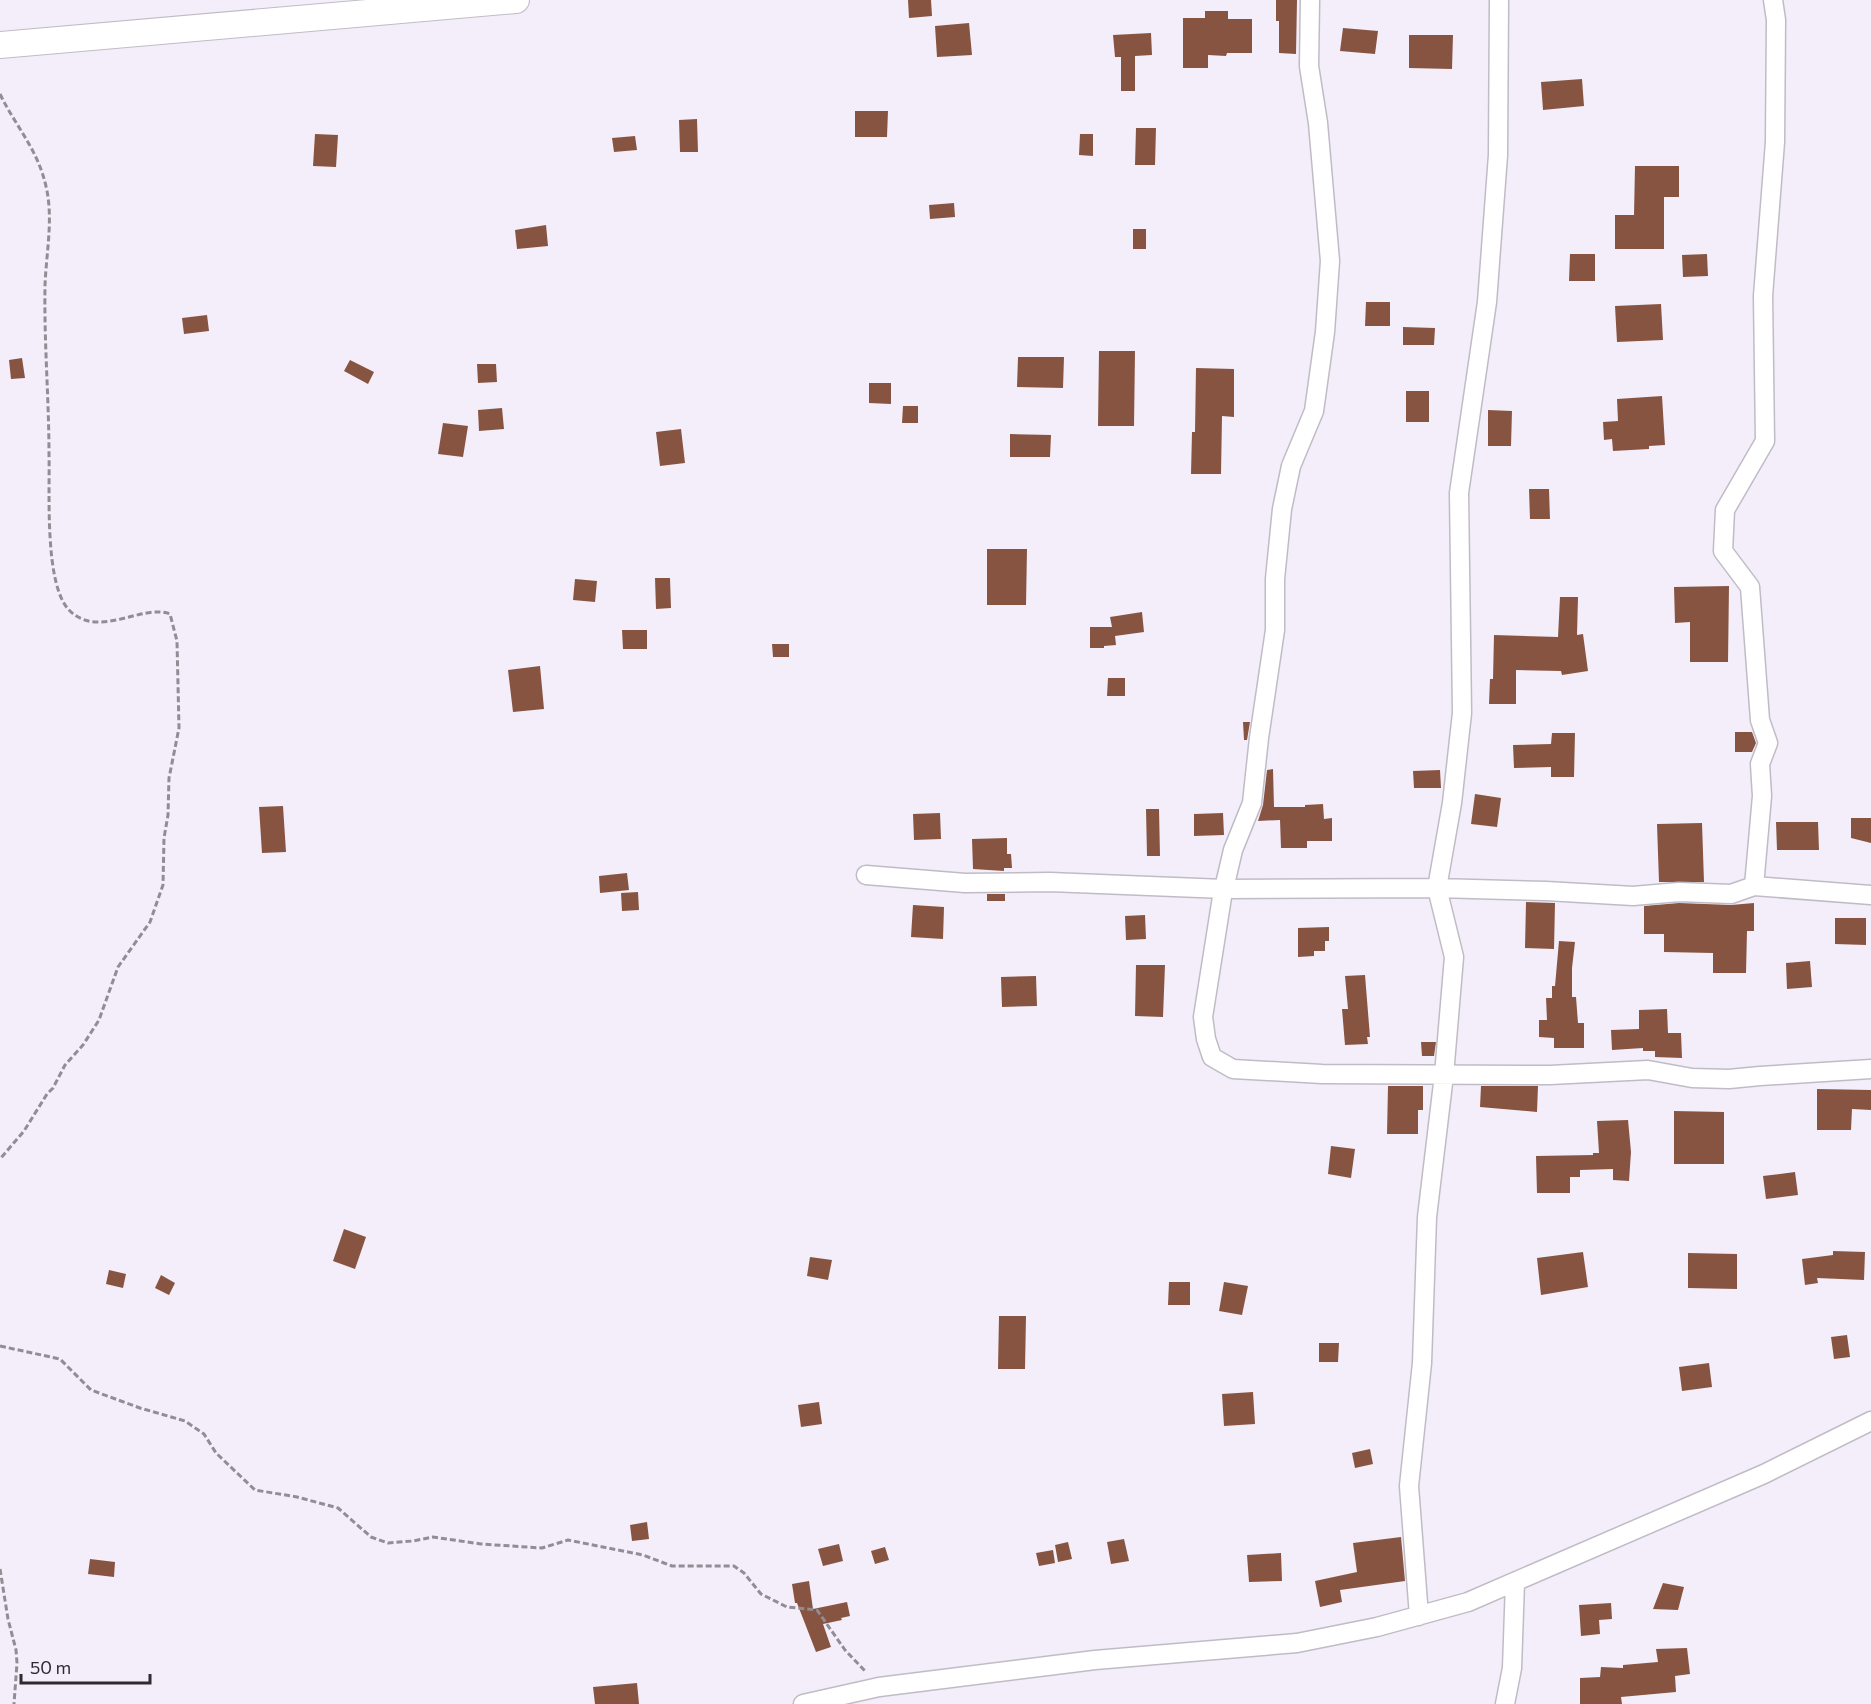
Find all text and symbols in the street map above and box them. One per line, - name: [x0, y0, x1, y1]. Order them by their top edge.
- scale bar: [21, 1647, 150, 1685]
- text: 50 m: [30, 1656, 71, 1678]

